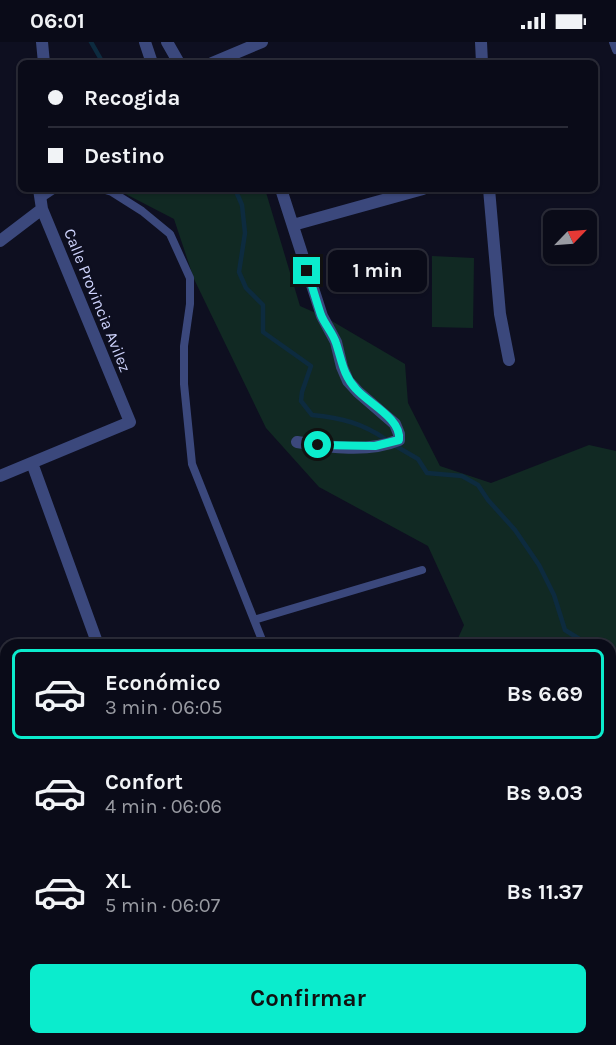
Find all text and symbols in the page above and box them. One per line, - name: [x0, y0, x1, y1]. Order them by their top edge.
- text: 06:01: [30, 8, 85, 34]
- text: Recogida: [84, 85, 180, 111]
- text: Destino: [84, 143, 164, 169]
- north arrow: [543, 210, 597, 264]
- map controls: [543, 210, 597, 264]
- street label: Calle Provincia Avilez: [60, 226, 135, 375]
- callout: 1 min: [328, 250, 427, 292]
- route end: [293, 257, 320, 284]
- text: 1 min: [352, 259, 403, 282]
- route start: [304, 431, 331, 458]
- icon: car: [33, 667, 87, 721]
- text: Económico: [105, 670, 220, 696]
- text: Bs 6.69: [507, 681, 583, 707]
- text: 3 min · 06:05: [105, 696, 222, 719]
- icon: car: [33, 766, 87, 820]
- text: Confort: [105, 769, 183, 795]
- text: Bs 9.03: [506, 780, 583, 806]
- text: 4 min · 06:06: [105, 795, 222, 818]
- icon: car: [33, 865, 87, 919]
- text: XL: [105, 868, 131, 894]
- text: Bs 11.37: [507, 879, 583, 905]
- text: 5 min · 06:07: [105, 894, 220, 917]
- button: Confirmar: [30, 964, 586, 1033]

